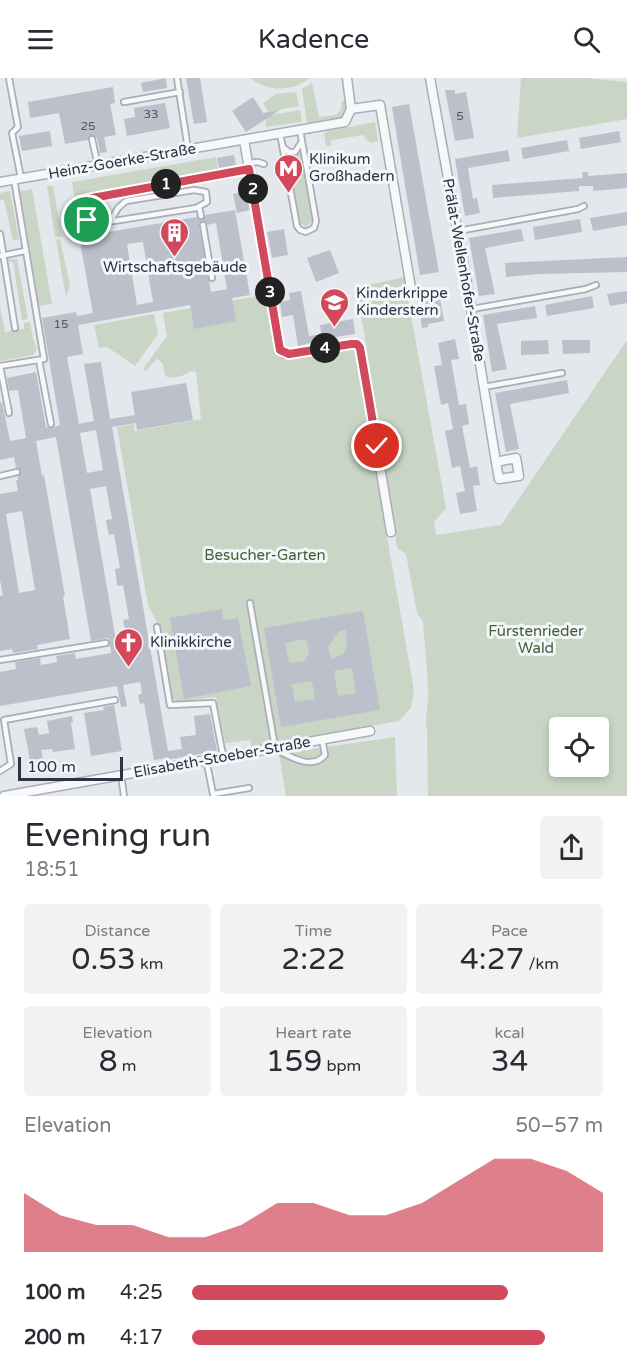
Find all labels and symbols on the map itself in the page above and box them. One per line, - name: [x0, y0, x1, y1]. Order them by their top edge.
- house number: 33: [143, 107, 159, 121]
- house number: 5: [456, 109, 464, 123]
- house number: 25: [80, 119, 96, 133]
- street label: Heinz-Goerke-Straße: [47, 139, 197, 183]
- place label: Klinikum Großhadern: [309, 150, 395, 185]
- metro station icon: Klinikum Großhadern: [272, 152, 304, 194]
- pin: 1: [151, 169, 181, 199]
- pin: 2: [238, 174, 268, 204]
- street label: Prälat-Wellenhofer-Straße: [439, 177, 489, 363]
- pin: [61, 194, 112, 245]
- building icon: Wirtschaftsgebäude: [159, 216, 191, 258]
- place label: Wirtschaftsgebäude: [103, 258, 247, 276]
- pin: 3: [255, 277, 285, 307]
- place label: Kinderkrippe Kinderstern: [356, 284, 448, 319]
- school or university icon: Kinderkrippe Kinderstern: [319, 286, 351, 328]
- house number: 15: [53, 317, 69, 331]
- pin: 4: [310, 333, 340, 363]
- pin: [351, 420, 402, 471]
- park label: Besucher-Garten: [204, 546, 326, 564]
- park label: Fürstenrieder Wald: [488, 622, 584, 657]
- church icon: Klinikkirche: [113, 626, 145, 668]
- place label: Klinikkirche: [150, 633, 232, 651]
- street label: Elisabeth-Stoeber-Straße: [132, 733, 312, 781]
- scale bar: [18, 754, 123, 782]

